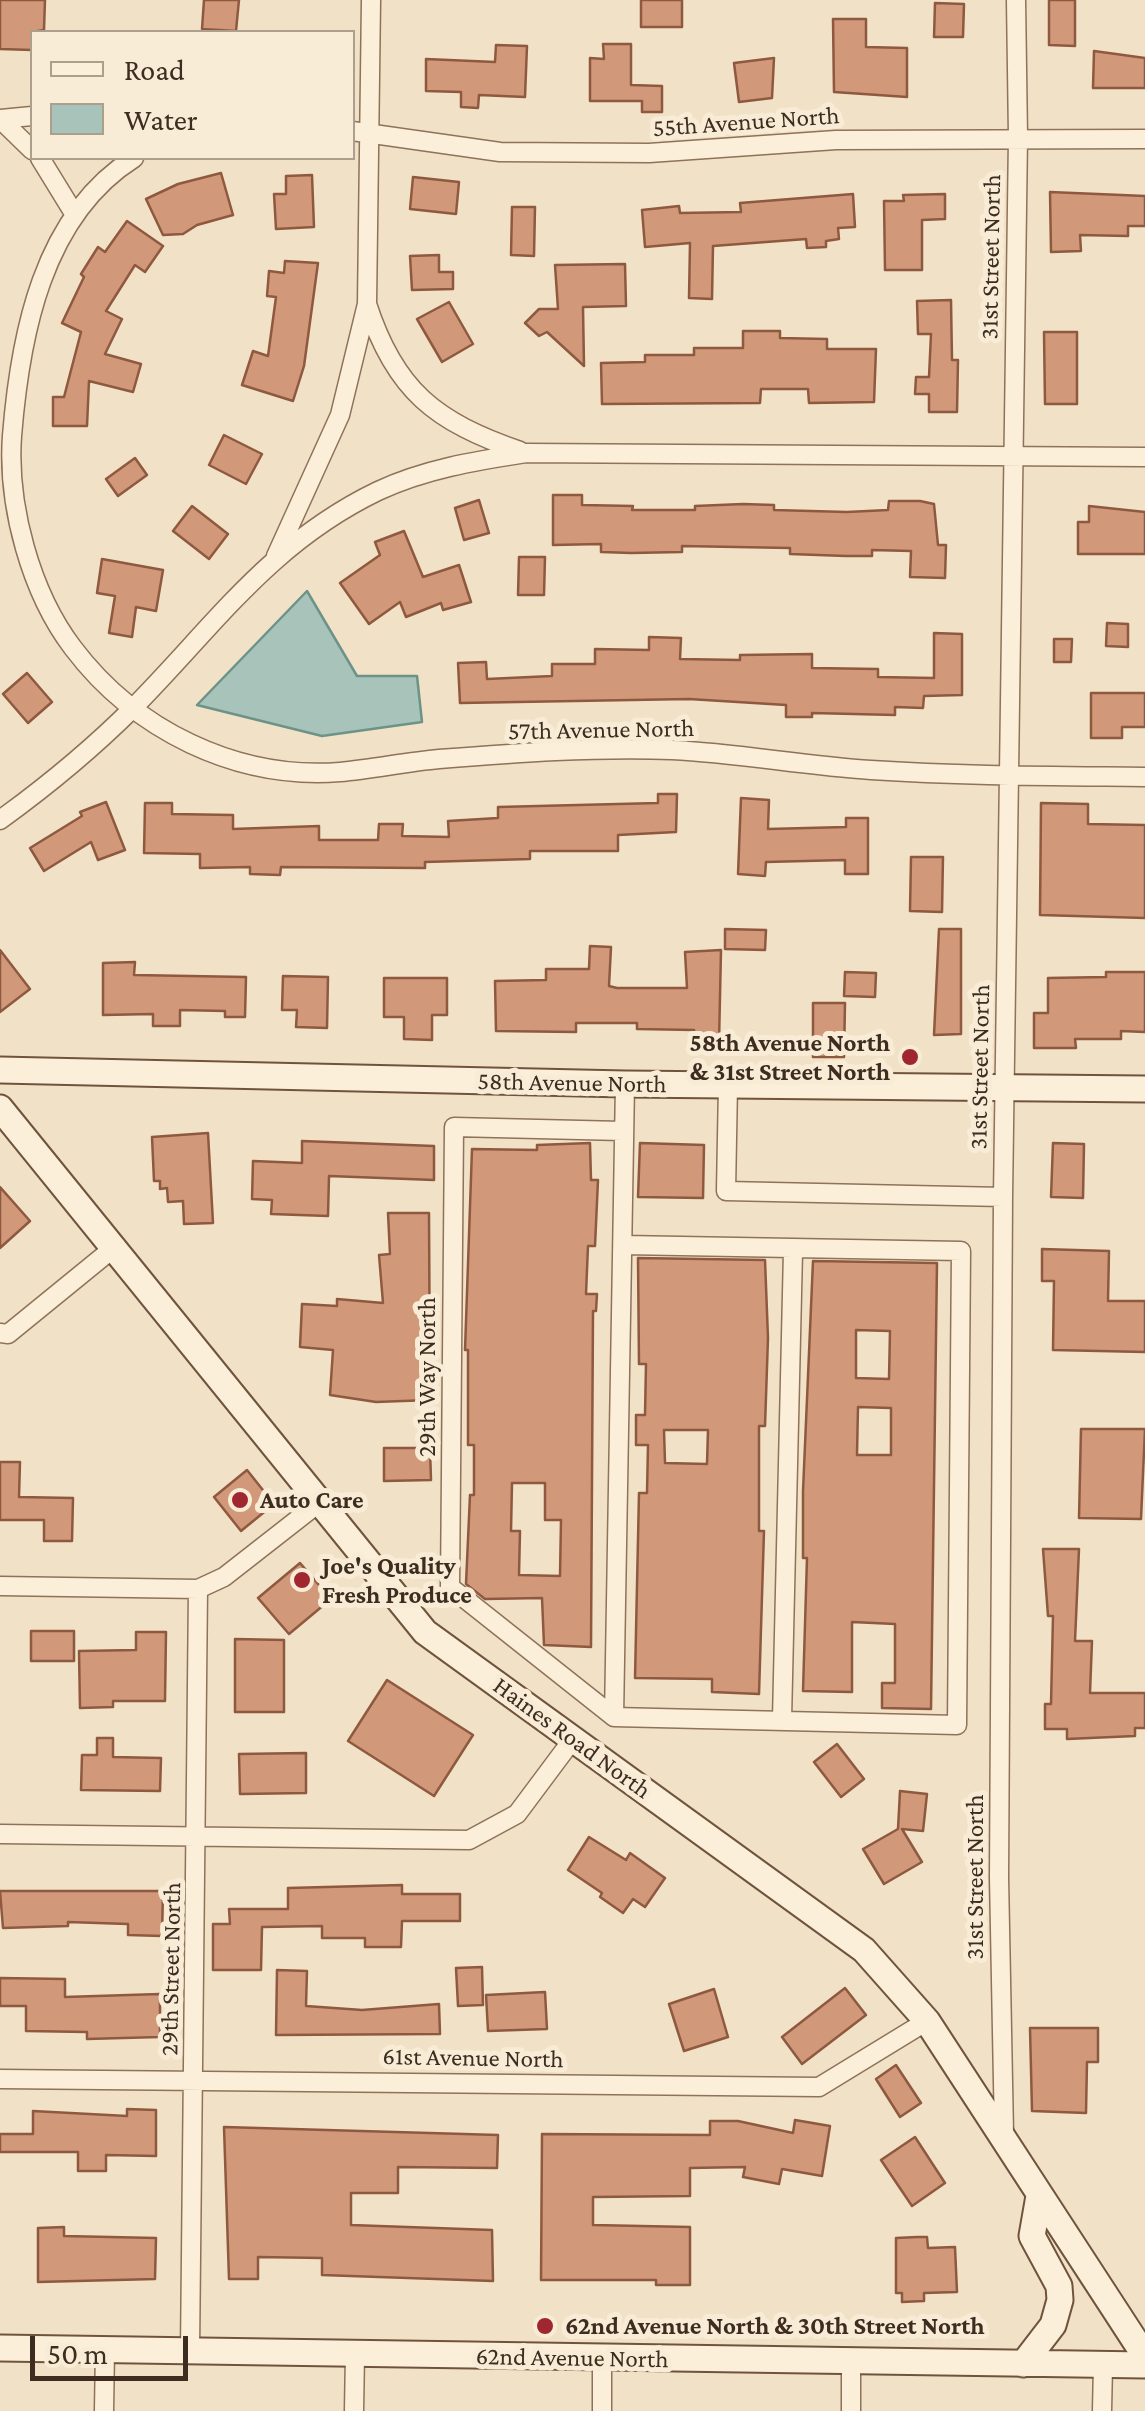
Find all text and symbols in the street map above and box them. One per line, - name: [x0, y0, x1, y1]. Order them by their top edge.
- legend: [30, 30, 355, 160]
- text: Road: [124, 53, 185, 86]
- street label: 55th Avenue North: [652, 101, 840, 143]
- text: Water: [124, 103, 198, 136]
- street label: 31st Street North: [975, 174, 1007, 340]
- street label: 57th Avenue North: [508, 713, 694, 747]
- street label: 31st Street North: [964, 984, 996, 1150]
- place label: 58th Avenue North & 31st Street North: [689, 1028, 890, 1087]
- marker: 58th Avenue North & 31st Street North: [899, 1046, 921, 1068]
- street label: 58th Avenue North: [477, 1066, 667, 1100]
- street label: 29th Way North: [412, 1297, 442, 1457]
- place label: Auto Care: [260, 1485, 364, 1515]
- marker: Auto Care: [229, 1489, 251, 1511]
- place label: Joe's Quality Fresh Produce: [322, 1551, 472, 1610]
- marker: Joe's Quality Fresh Produce: [291, 1569, 313, 1591]
- street label: Haines Road North: [487, 1671, 657, 1805]
- street label: 31st Street North: [960, 1794, 990, 1960]
- street label: 29th Street North: [154, 1882, 188, 2056]
- street label: 61st Avenue North: [382, 2041, 564, 2075]
- place label: 62nd Avenue North & 30th Street North: [565, 2311, 985, 2341]
- marker: 62nd Avenue North & 30th Street North: [534, 2315, 556, 2337]
- scale bar: [35, 2316, 192, 2378]
- text: 50 m: [47, 2337, 108, 2370]
- street label: 62nd Avenue North: [475, 2341, 669, 2375]

